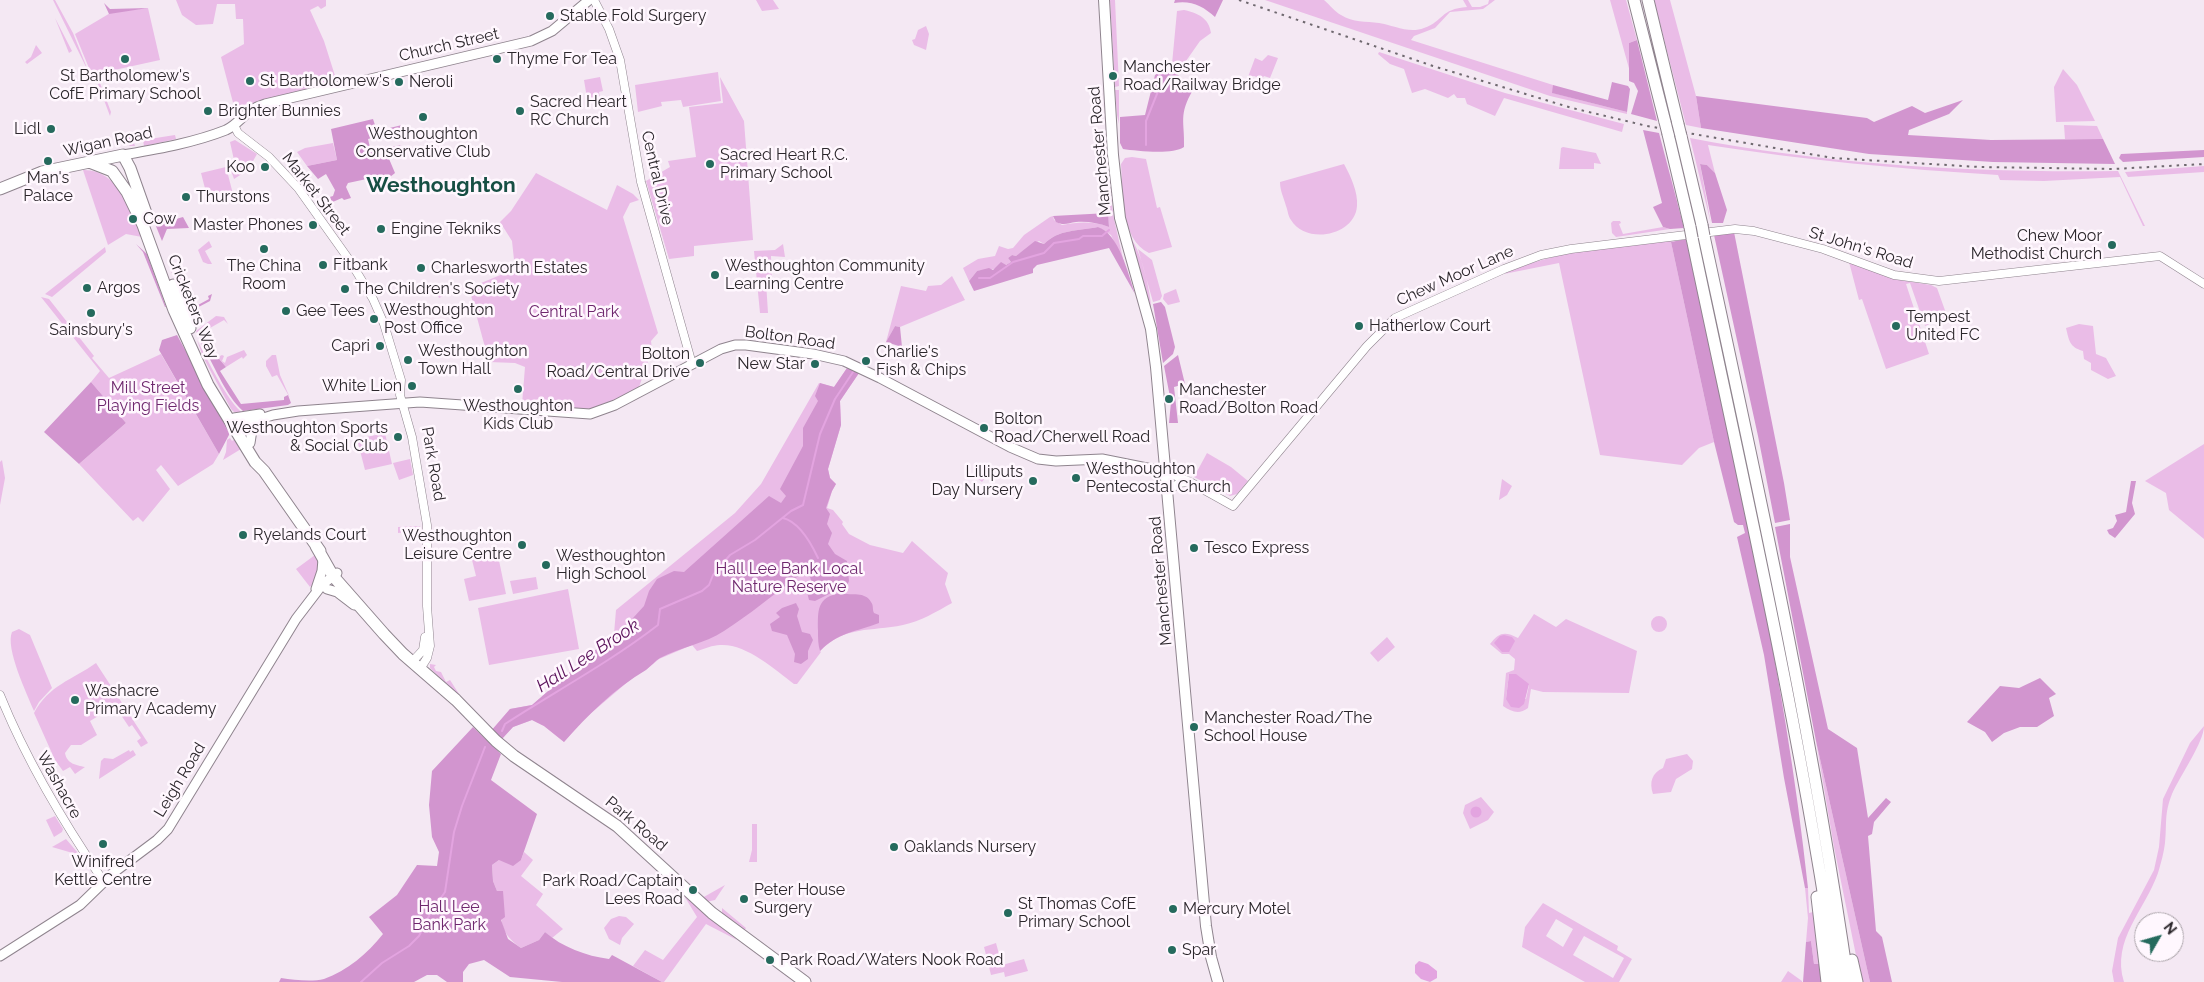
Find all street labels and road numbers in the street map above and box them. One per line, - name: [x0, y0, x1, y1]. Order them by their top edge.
- street label: Church Street: [397, 24, 501, 66]
- street label: Manchester Road: [1085, 85, 1115, 217]
- street label: Wigan Road: [62, 123, 154, 161]
- street label: Central Drive: [637, 129, 677, 227]
- street label: Market Street: [278, 149, 354, 239]
- street label: St John's Road: [1807, 223, 1915, 273]
- street label: Chew Moor Lane: [1394, 242, 1516, 310]
- street label: Cricketers Way: [163, 252, 223, 362]
- street label: Bolton Road: [744, 322, 836, 354]
- street label: Park Road: [417, 425, 449, 503]
- street label: Manchester Road: [1146, 515, 1176, 647]
- street label: Leigh Road: [150, 739, 210, 821]
- street label: Washacre: [33, 748, 85, 822]
- street label: Park Road: [601, 792, 671, 856]

